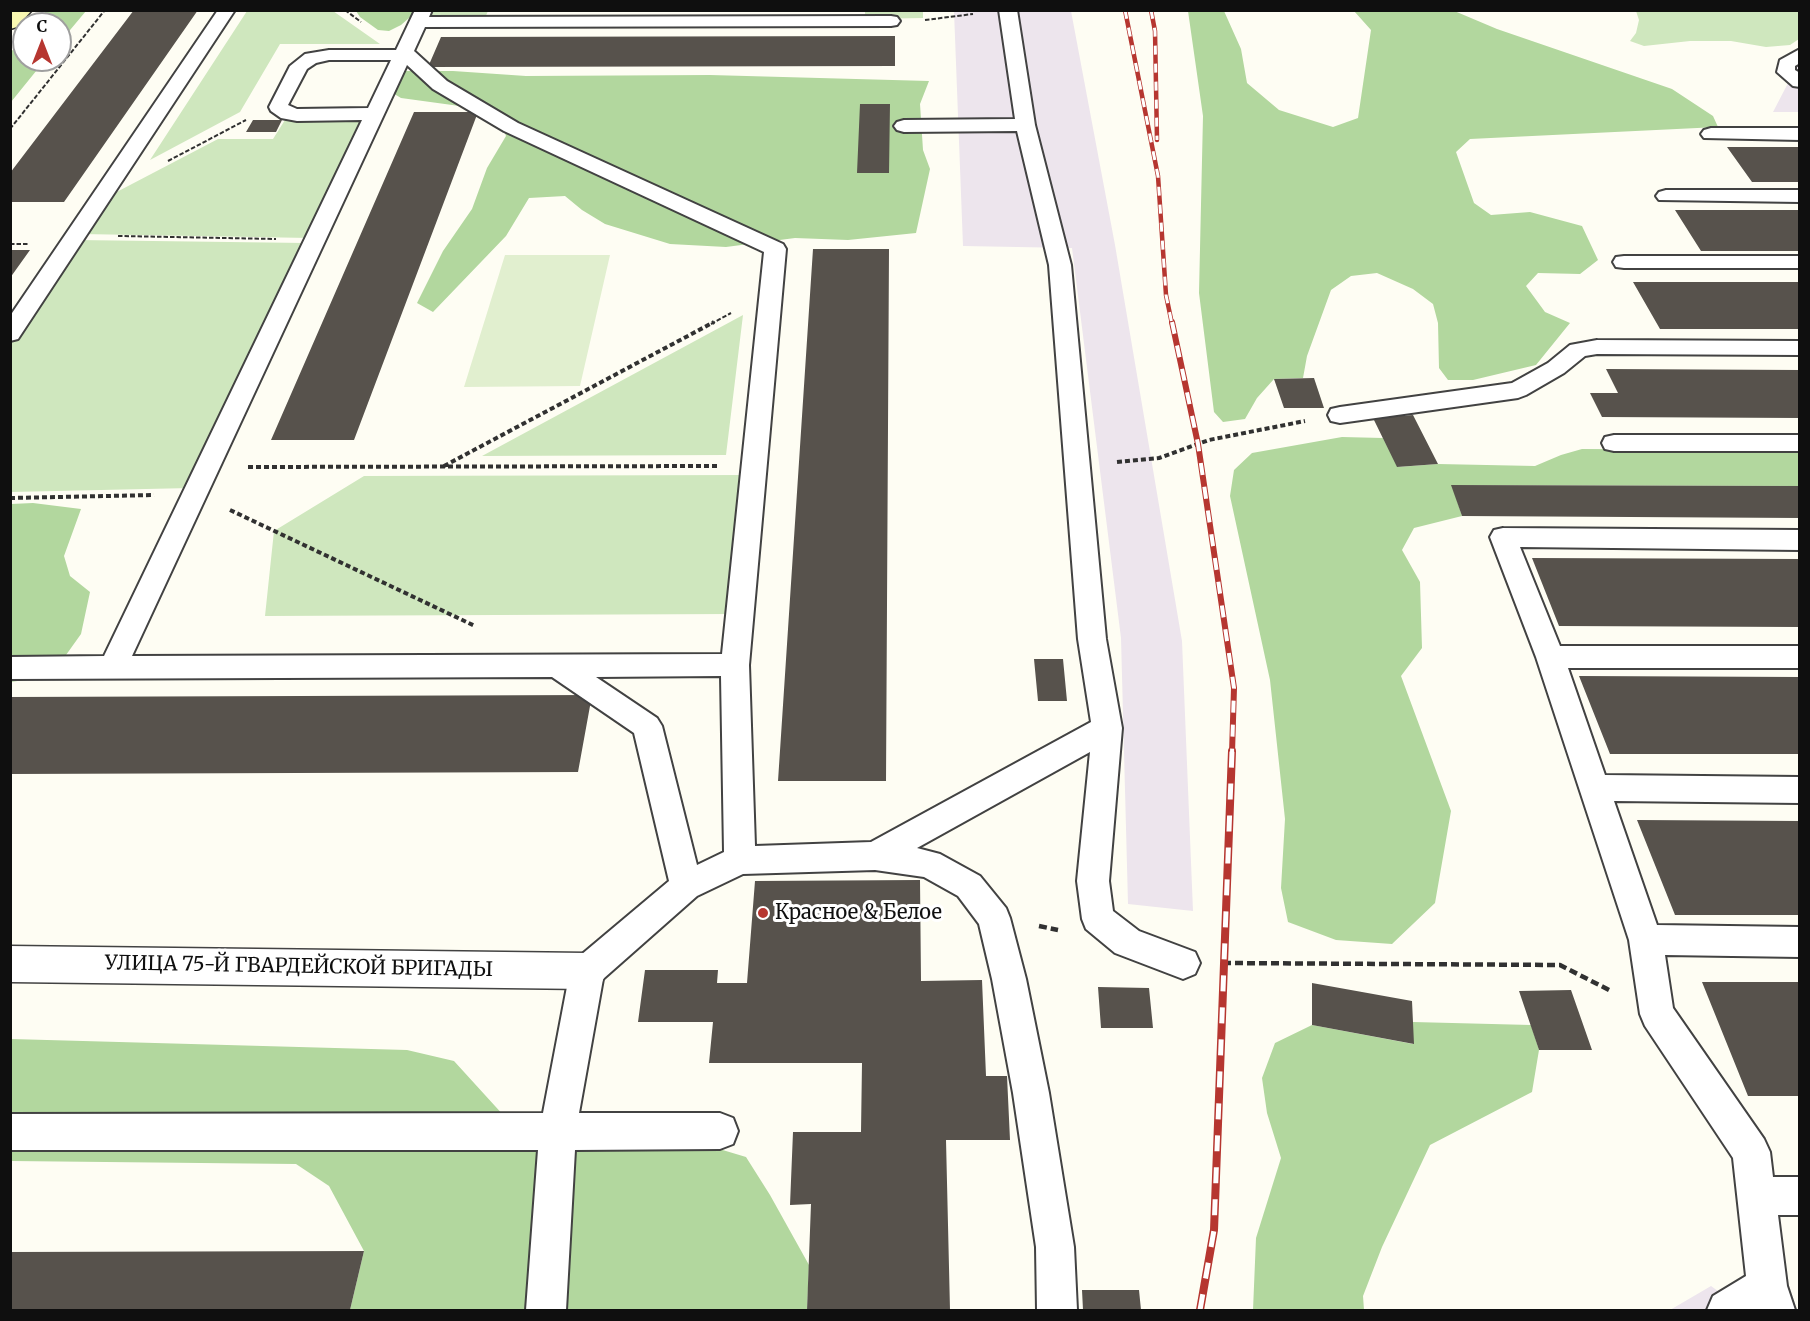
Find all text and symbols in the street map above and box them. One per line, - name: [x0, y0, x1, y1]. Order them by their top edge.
- north arrow: [12, 12, 72, 72]
- text: С: [37, 16, 47, 36]
- place label: Красное & Белое: [775, 901, 942, 925]
- marker: Красное & Белое: [756, 906, 770, 920]
- street label: УЛИЦА 75-Й ГВАРДЕЙСКОЙ БРИГАДЫ: [105, 952, 493, 982]

